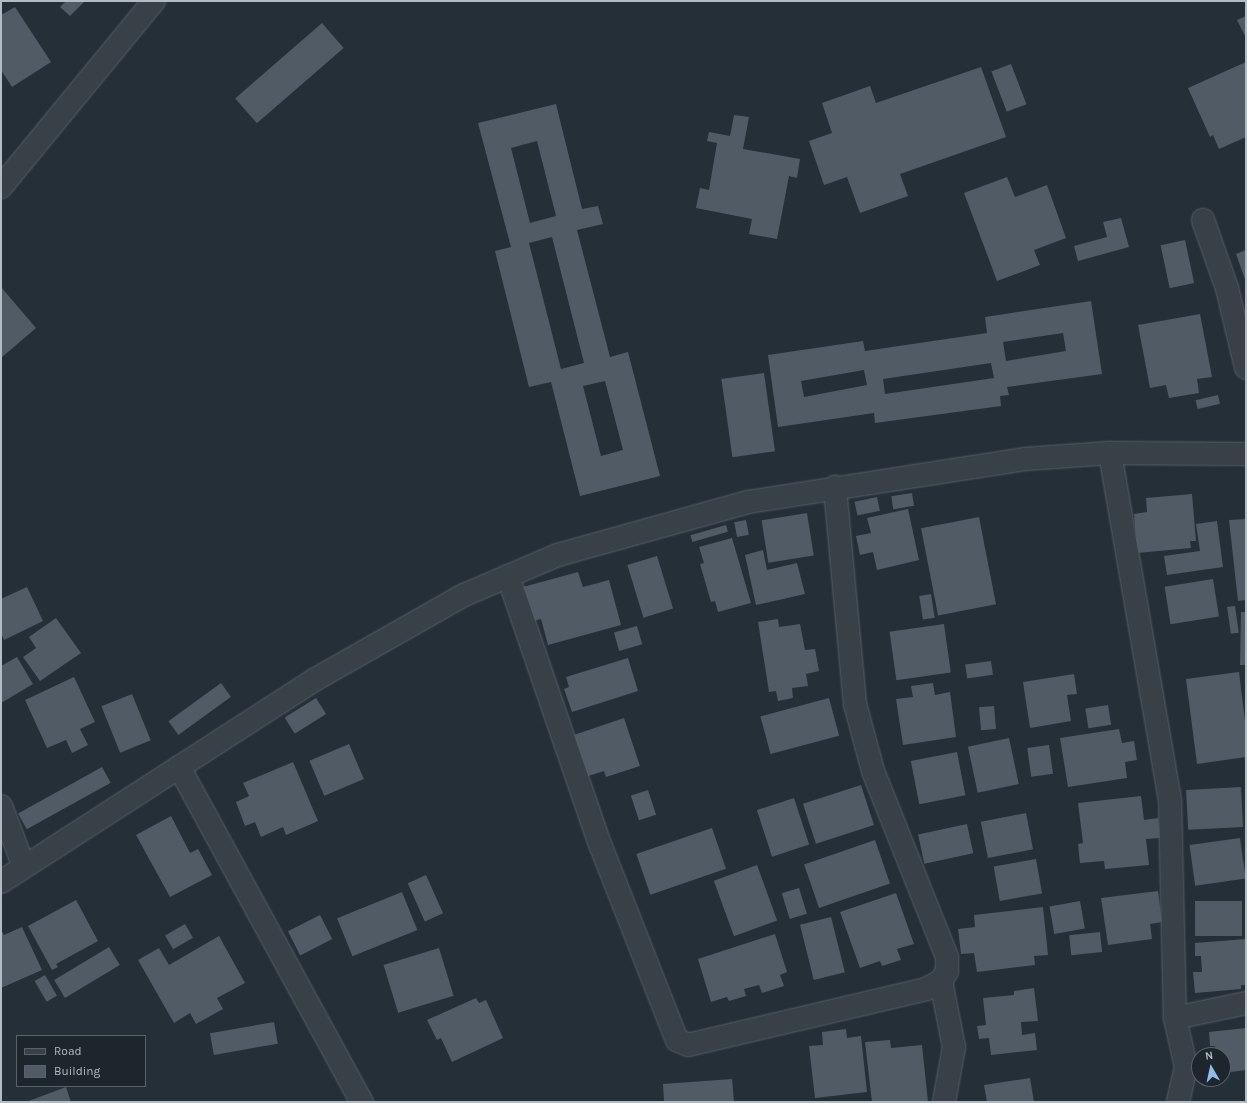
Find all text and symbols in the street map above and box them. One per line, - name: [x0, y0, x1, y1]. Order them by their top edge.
- legend: [16, 1035, 146, 1087]
- text: Road: [54, 1044, 82, 1058]
- north arrow: [1191, 1047, 1231, 1087]
- text: N: [1204, 1049, 1214, 1063]
- text: Building: [54, 1064, 100, 1078]

